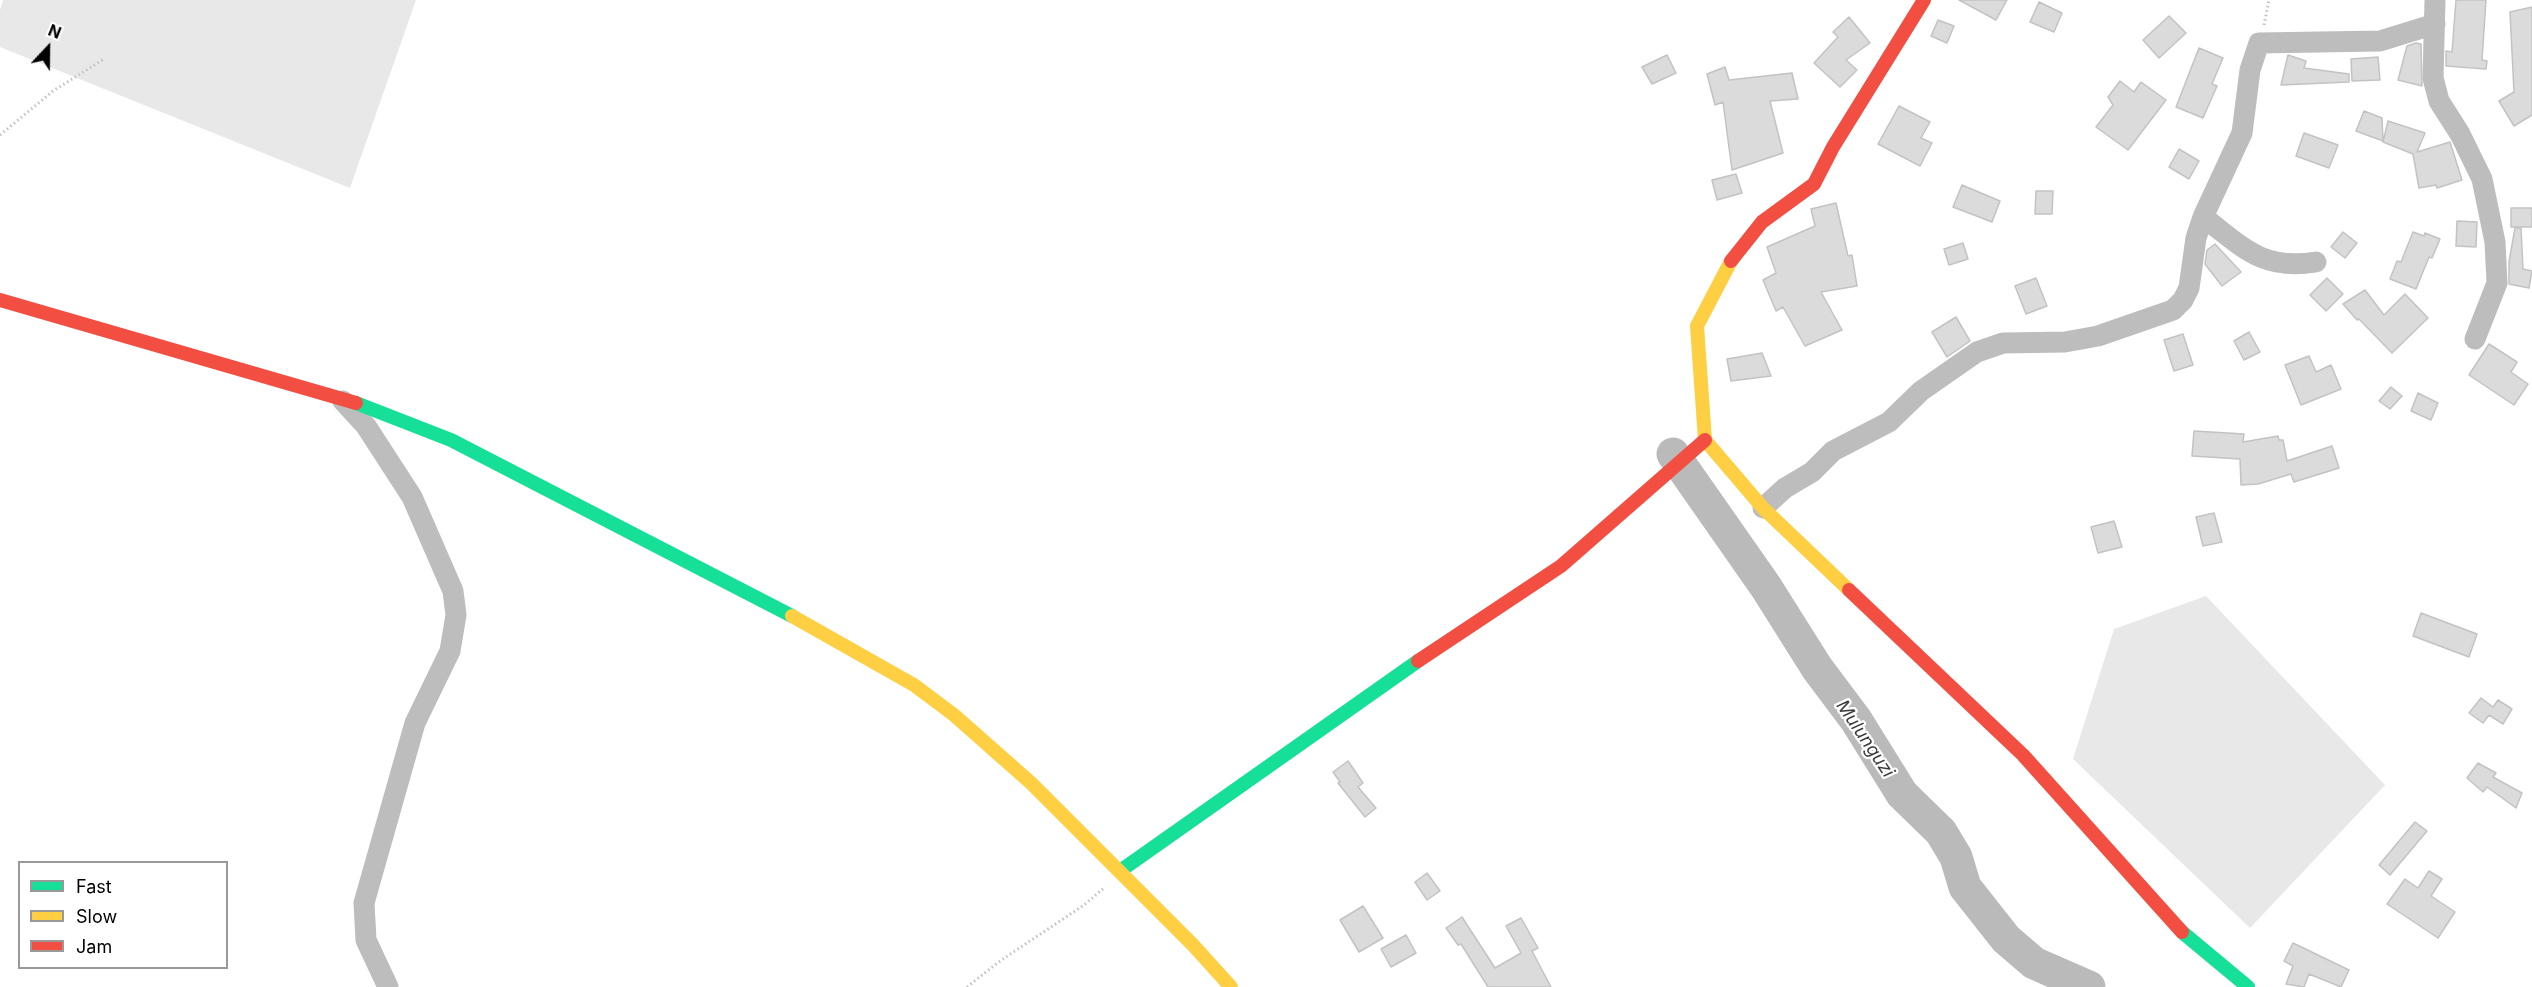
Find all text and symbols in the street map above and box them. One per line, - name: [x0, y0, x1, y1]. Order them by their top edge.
- north arrow: [18, 18, 78, 78]
- text: N: [45, 20, 64, 43]
- water label: Mulunguzi: [1831, 696, 1899, 782]
- legend: [18, 861, 228, 969]
- text: Fast: [76, 876, 112, 897]
- text: Slow: [76, 906, 117, 927]
- text: Jam: [76, 936, 112, 957]

